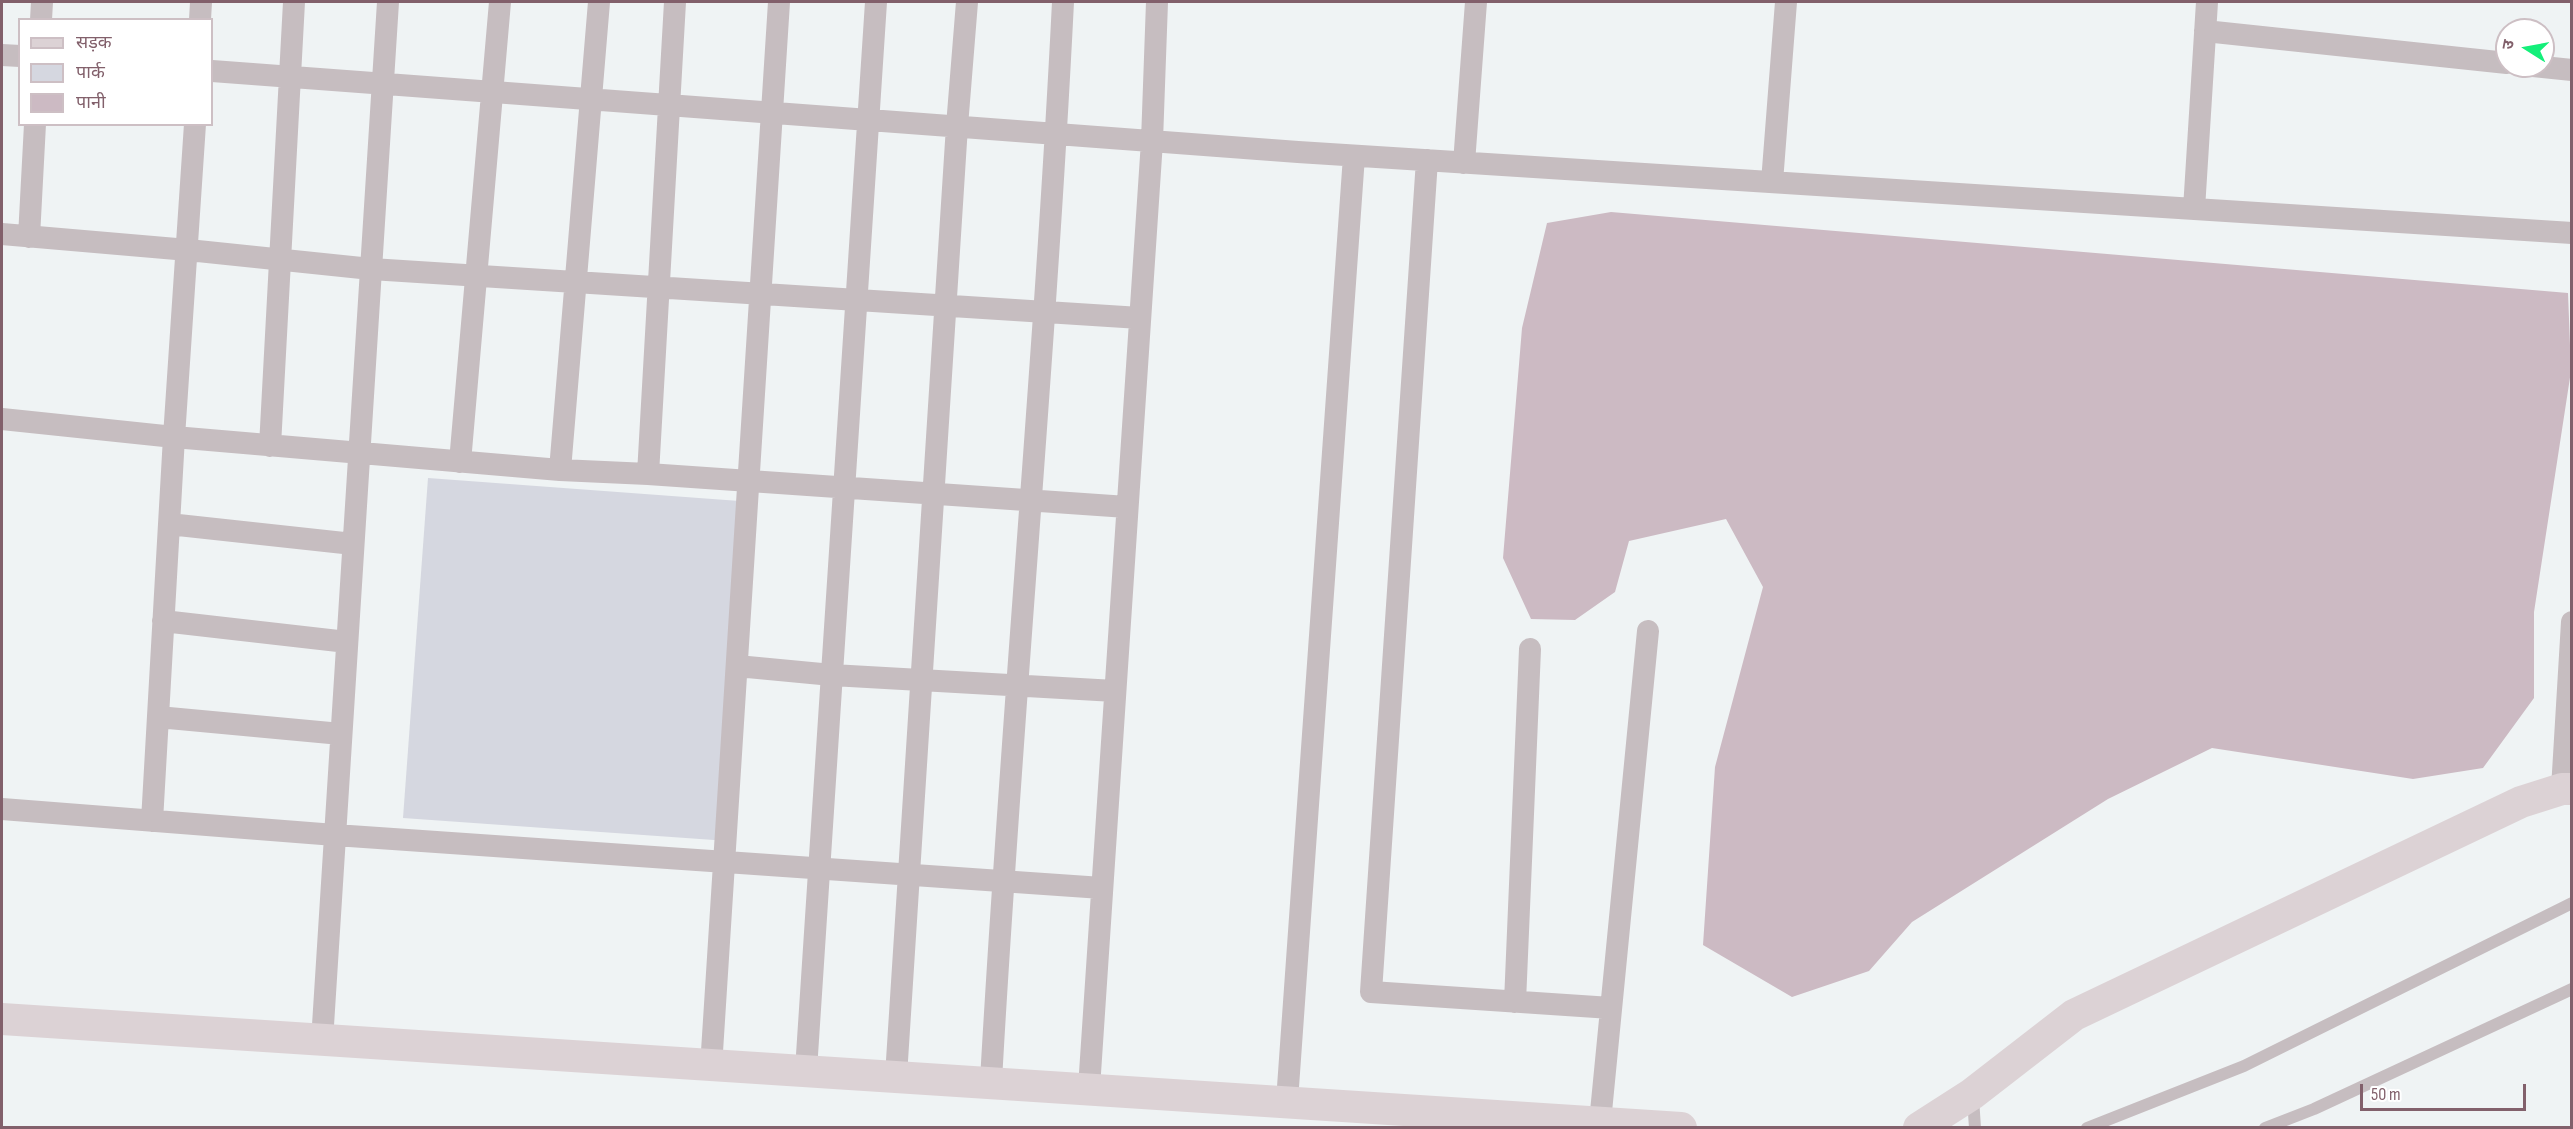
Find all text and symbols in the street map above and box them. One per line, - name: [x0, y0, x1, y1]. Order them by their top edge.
- legend: [18, 18, 213, 126]
- north arrow: [2495, 18, 2555, 78]
- text: सड़क: [76, 32, 112, 53]
- text: उ: [2499, 38, 2519, 51]
- text: पार्क: [76, 62, 105, 83]
- text: पानी: [76, 92, 106, 113]
- scale bar: [2363, 1072, 2530, 1110]
- text: 50 m: [2371, 1084, 2401, 1105]

